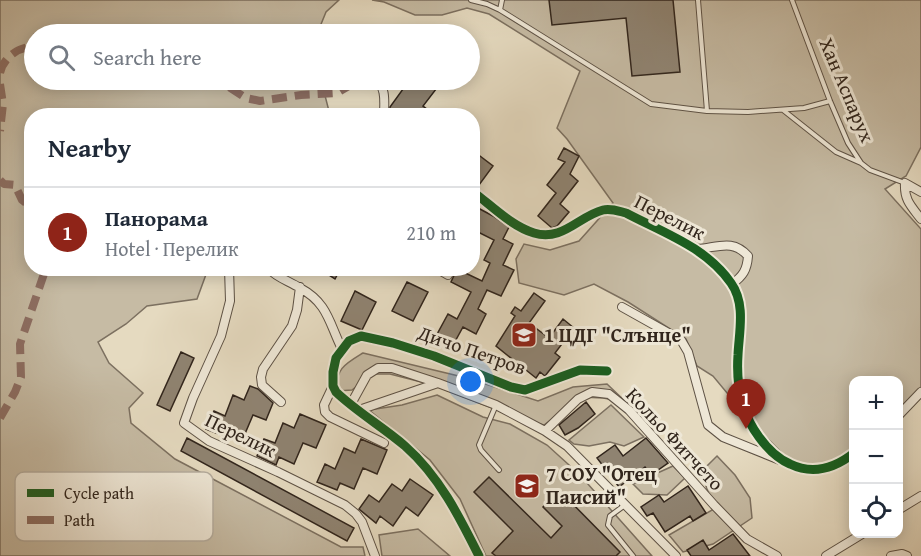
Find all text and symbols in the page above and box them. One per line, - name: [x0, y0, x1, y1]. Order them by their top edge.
- search box: [24, 24, 480, 90]
- street label: Хан Аспарух: [812, 33, 883, 147]
- icon: search: [45, 41, 78, 74]
- text: Search here: [93, 41, 202, 73]
- text: Nearby: [48, 128, 131, 167]
- street label: Перелик: [630, 186, 711, 247]
- text: Панорама: [105, 202, 208, 234]
- text: 1: [62, 218, 73, 247]
- text: 210 m: [406, 218, 456, 247]
- text: Hotel · Перелик: [105, 234, 239, 263]
- street label: Дичо Петров: [413, 317, 530, 382]
- school or university icon: 1 ЦДГ "Слънце": [509, 320, 539, 350]
- place label: 1 ЦДГ "Слънце": [544, 320, 691, 349]
- your location: [456, 367, 485, 396]
- map controls: [849, 376, 903, 538]
- button: +: [849, 376, 903, 430]
- street label: Кольо Фитчето: [620, 380, 731, 497]
- pin: 1: [726, 380, 766, 429]
- street label: Перелик: [201, 405, 282, 464]
- button: −: [849, 430, 903, 484]
- place label: 7 СОУ "Отец Паисий": [546, 459, 657, 511]
- school or university icon: 7 СОУ "Отец Паисий": [512, 471, 542, 501]
- legend: [15, 472, 213, 541]
- text: Cycle path: [64, 481, 134, 505]
- button: locate: [849, 484, 903, 538]
- text: Path: [64, 508, 95, 532]

